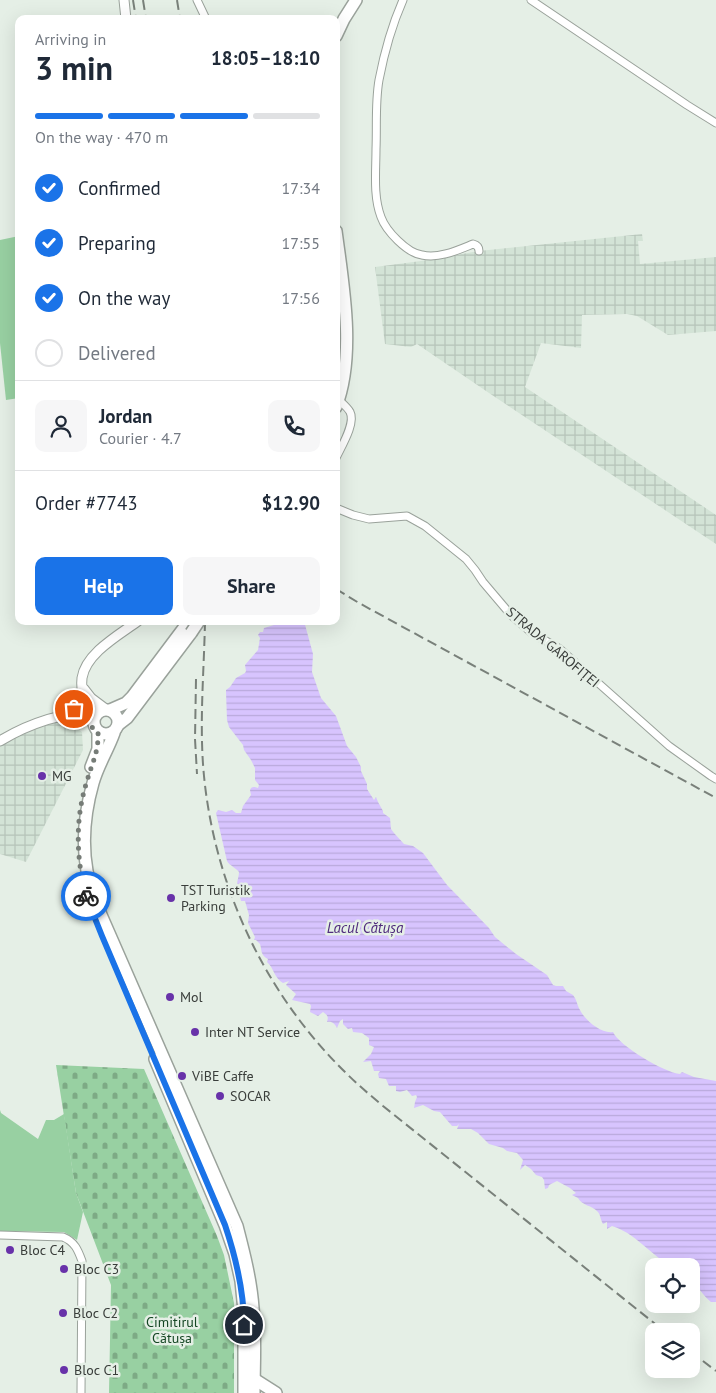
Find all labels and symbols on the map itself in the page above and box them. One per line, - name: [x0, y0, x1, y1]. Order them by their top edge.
- street label: STRADA GAROFIȚEI: [503, 603, 603, 691]
- pin: [53, 688, 95, 730]
- place label: MG: [52, 767, 72, 785]
- marker: MG: [36, 770, 48, 782]
- courier: [61, 871, 111, 921]
- place label: TST Turistik Parking: [181, 881, 250, 915]
- marker: TST Turistik Parking: [165, 892, 177, 904]
- water label: Lacul Cătușa: [327, 918, 404, 937]
- place label: Mol: [180, 988, 203, 1006]
- marker: Mol: [164, 991, 176, 1003]
- place label: Inter NT Service: [205, 1023, 300, 1041]
- marker: Inter NT Service: [189, 1026, 201, 1038]
- place label: ViBE Caffe: [191, 1067, 254, 1085]
- marker: ViBE Caffe: [176, 1070, 188, 1082]
- place label: SOCAR: [230, 1087, 271, 1105]
- marker: SOCAR: [214, 1090, 226, 1102]
- place label: Bloc C4: [20, 1241, 65, 1259]
- marker: Bloc C4: [4, 1244, 16, 1256]
- place label: Bloc C3: [74, 1260, 119, 1278]
- marker: Bloc C3: [58, 1263, 70, 1275]
- place label: Bloc C2: [73, 1304, 118, 1322]
- pin: [223, 1304, 265, 1346]
- marker: Bloc C2: [57, 1307, 69, 1319]
- park label: Cimitirul Cătușa: [146, 1313, 198, 1347]
- place label: Bloc C1: [74, 1361, 119, 1379]
- marker: Bloc C1: [58, 1364, 70, 1376]

